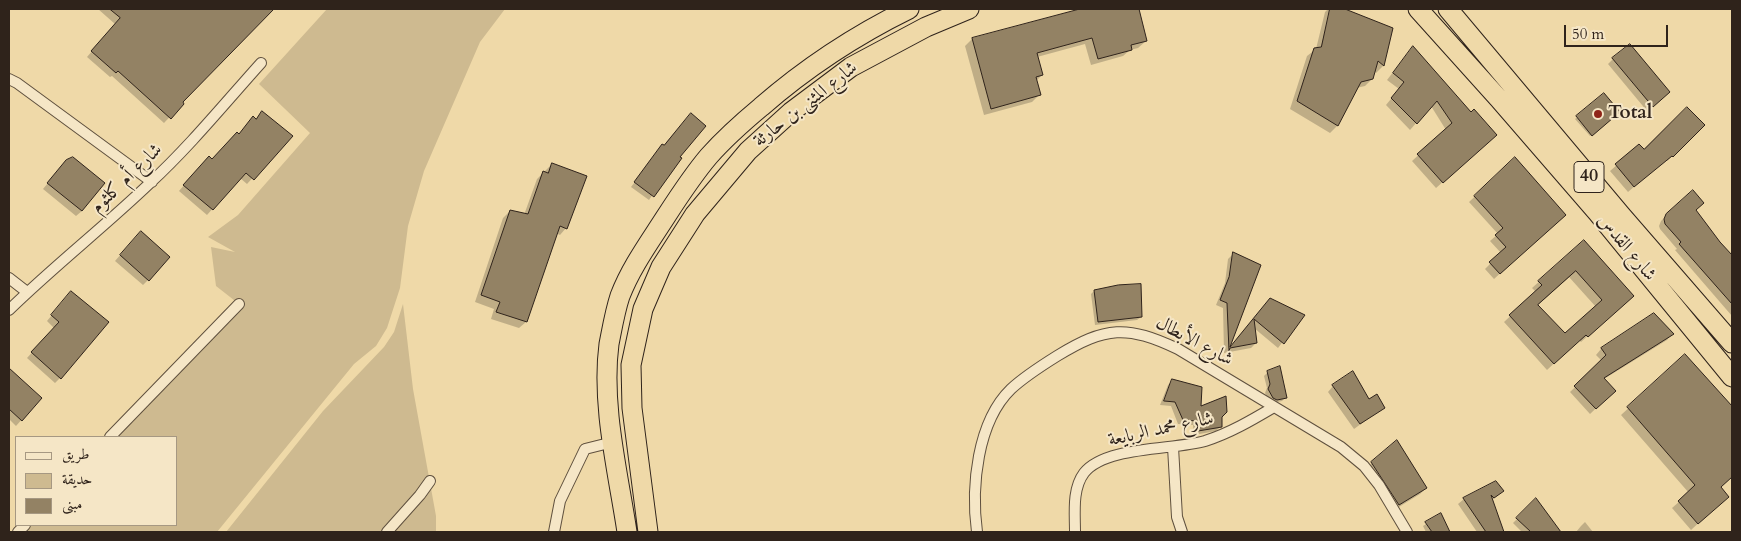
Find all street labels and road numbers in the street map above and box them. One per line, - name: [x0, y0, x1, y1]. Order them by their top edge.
- street label: شارع المثنى بن حارثة: [749, 57, 863, 153]
- street label: شارع أم كلثوم: [86, 139, 168, 219]
- road number: 40: [1574, 162, 1604, 192]
- street label: شارع القدس: [1591, 210, 1661, 286]
- street label: شارع الأبطال: [1151, 312, 1237, 372]
- street label: شارع محمد الربايعة: [1106, 408, 1216, 452]

